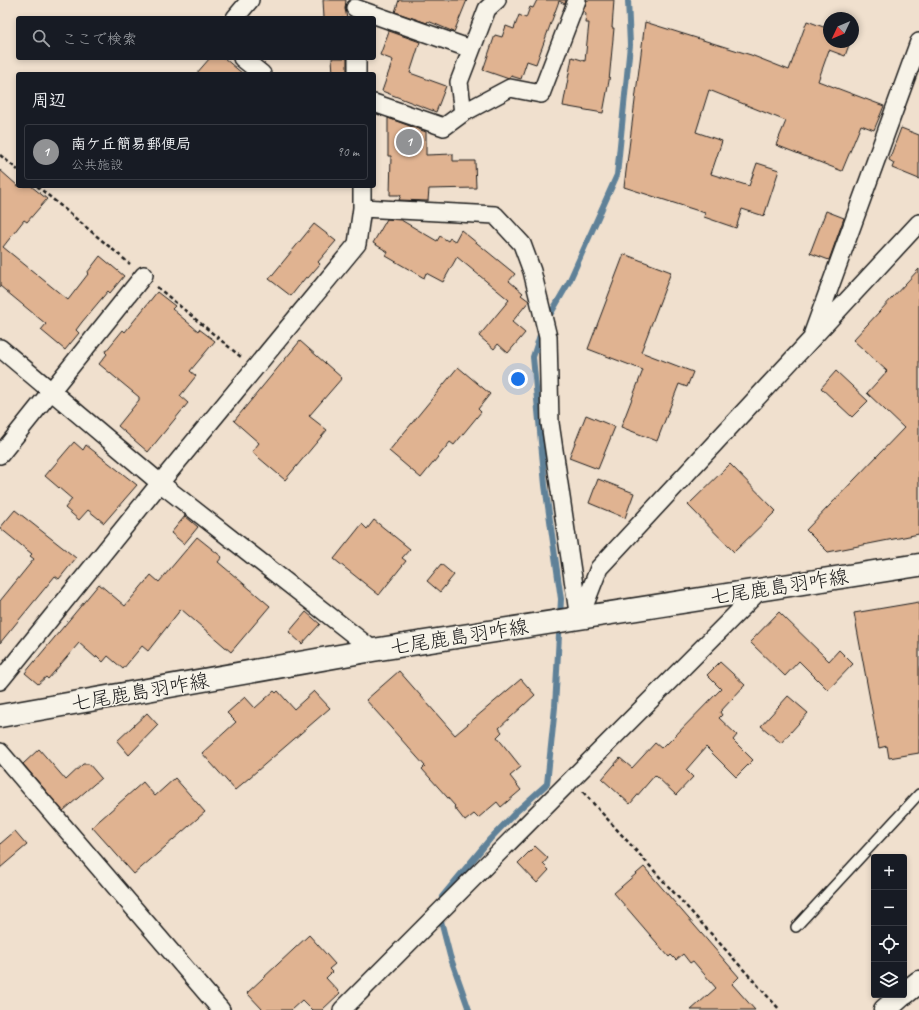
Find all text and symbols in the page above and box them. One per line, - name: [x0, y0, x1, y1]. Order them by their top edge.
- north arrow: [823, 12, 859, 48]
- search box: [16, 16, 376, 60]
- icon: search: [30, 27, 52, 49]
- text: ここで検索: [62, 30, 137, 49]
- text: 周辺: [32, 90, 66, 111]
- pin: 1: [396, 127, 422, 157]
- text: 南ケ丘簡易郵便局: [71, 135, 191, 154]
- text: 1: [43, 144, 49, 160]
- text: 90 m: [337, 144, 359, 160]
- text: 公共施設: [71, 157, 123, 173]
- your location: [508, 369, 528, 389]
- street label: 七尾鹿島羽咋線: [708, 564, 850, 610]
- street label: 七尾鹿島羽咋線: [388, 614, 530, 660]
- street label: 七尾鹿島羽咋線: [69, 668, 211, 716]
- map controls: [871, 854, 907, 998]
- button: +: [871, 854, 907, 890]
- button: −: [871, 890, 907, 926]
- button: locate: [871, 926, 907, 962]
- button: layers: [871, 962, 907, 998]

